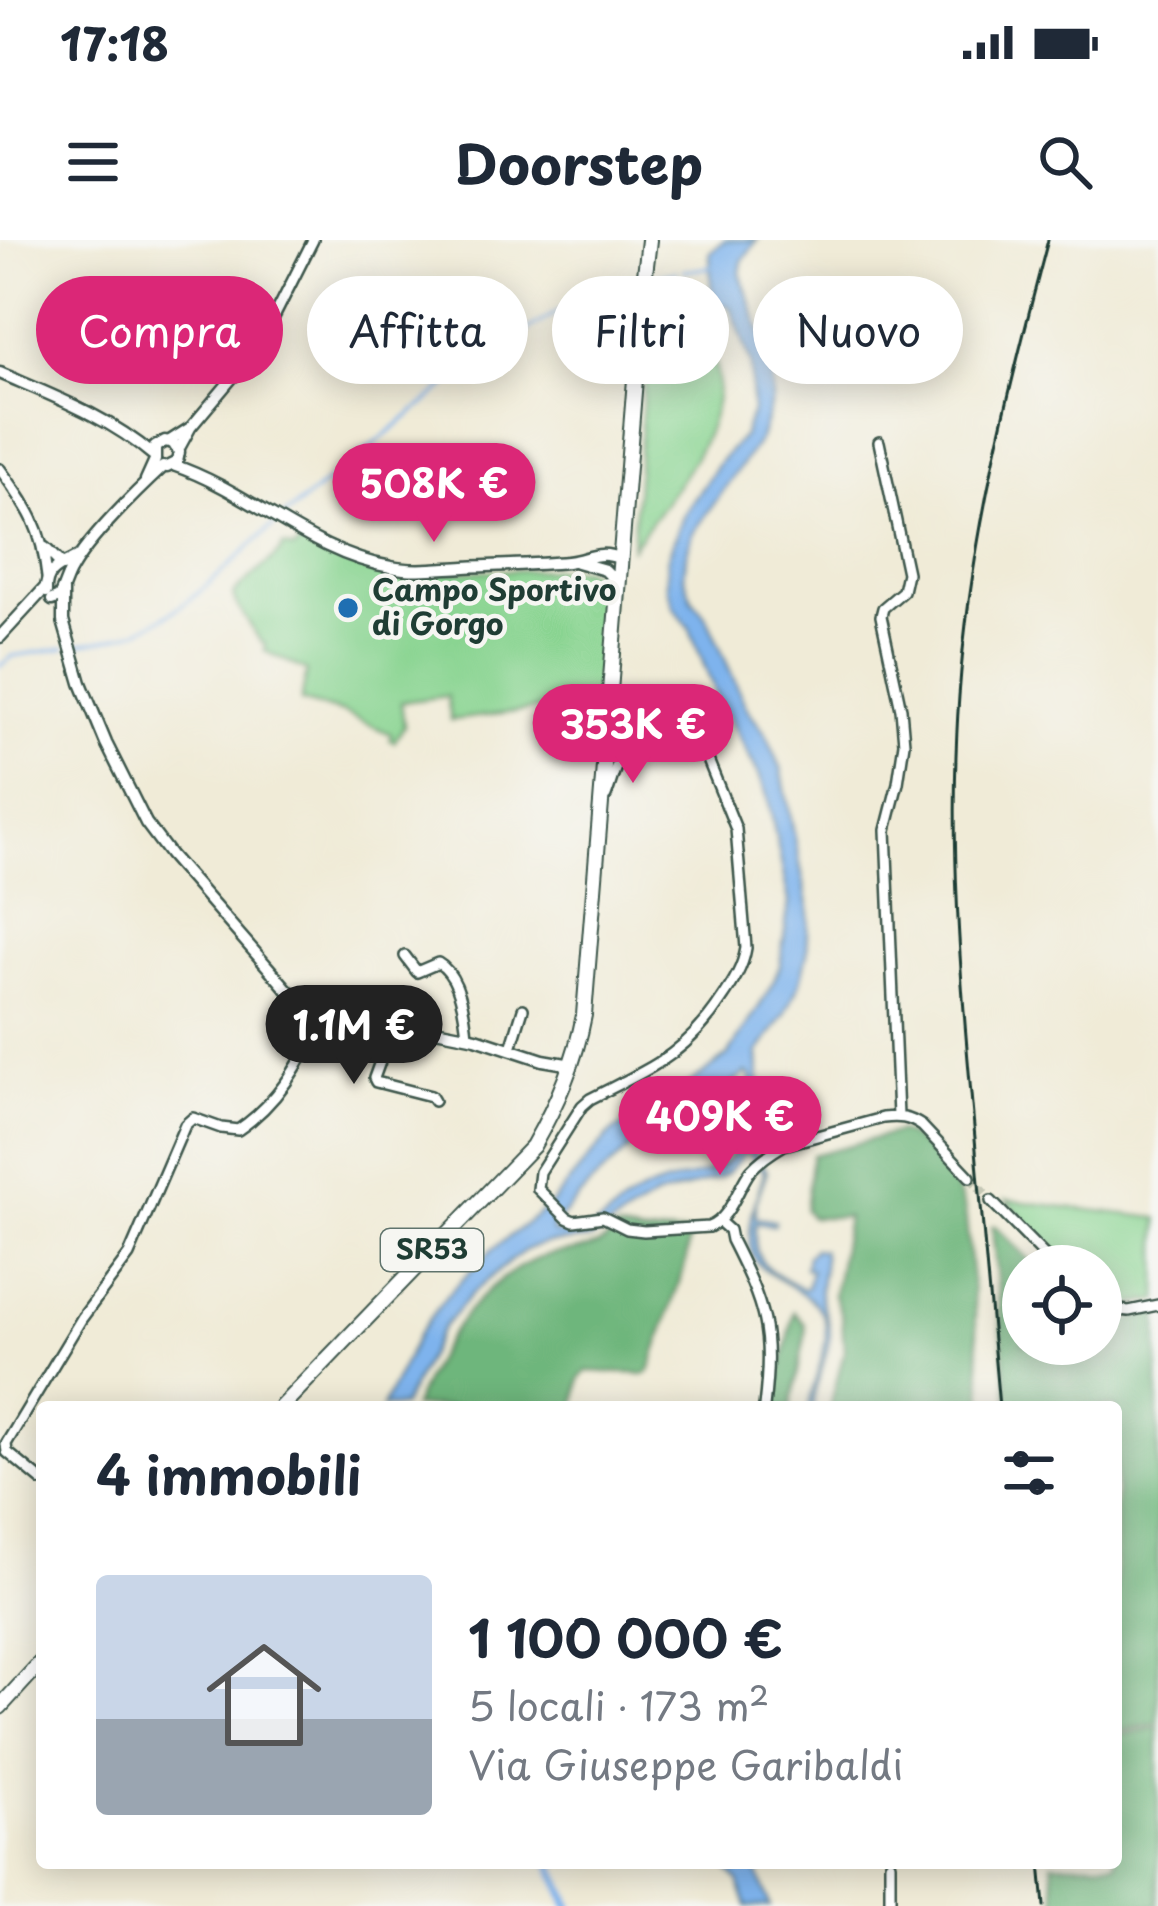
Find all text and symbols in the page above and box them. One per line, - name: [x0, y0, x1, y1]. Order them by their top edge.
- text: 17:18: [60, 8, 169, 76]
- text: Doorstep: [455, 122, 703, 203]
- icon: menu: [60, 129, 126, 195]
- icon: search: [1032, 129, 1098, 195]
- chip: Compra: [36, 276, 283, 384]
- chip: Affitta: [307, 276, 528, 384]
- chip: Filtri: [552, 276, 729, 384]
- chip: Nuovo: [753, 276, 963, 384]
- pin: 508K €: [336, 443, 532, 545]
- text: 508K €: [359, 452, 509, 511]
- place label: Campo Sportivo di Gorgo: [372, 566, 616, 645]
- marker: Campo Sportivo di Gorgo: [335, 595, 361, 621]
- pin: 353K €: [535, 684, 731, 786]
- text: 353K €: [560, 693, 706, 752]
- pin: 1.1M €: [256, 985, 452, 1087]
- text: 1.1M €: [293, 994, 415, 1053]
- pin: 409K €: [622, 1076, 818, 1178]
- text: 409K €: [645, 1085, 795, 1144]
- road number: SR53: [381, 1229, 483, 1271]
- map controls: [1002, 1245, 1122, 1365]
- button: locate: [1002, 1245, 1122, 1365]
- text: 4 immobili: [96, 1435, 361, 1512]
- icon: filters: [996, 1440, 1062, 1506]
- text: 1 100 000 €: [468, 1598, 783, 1675]
- icon: home: [192, 1623, 336, 1767]
- text: 5 locali · 173 m²: [468, 1675, 769, 1734]
- text: Via Giuseppe Garibaldi: [468, 1734, 903, 1793]

